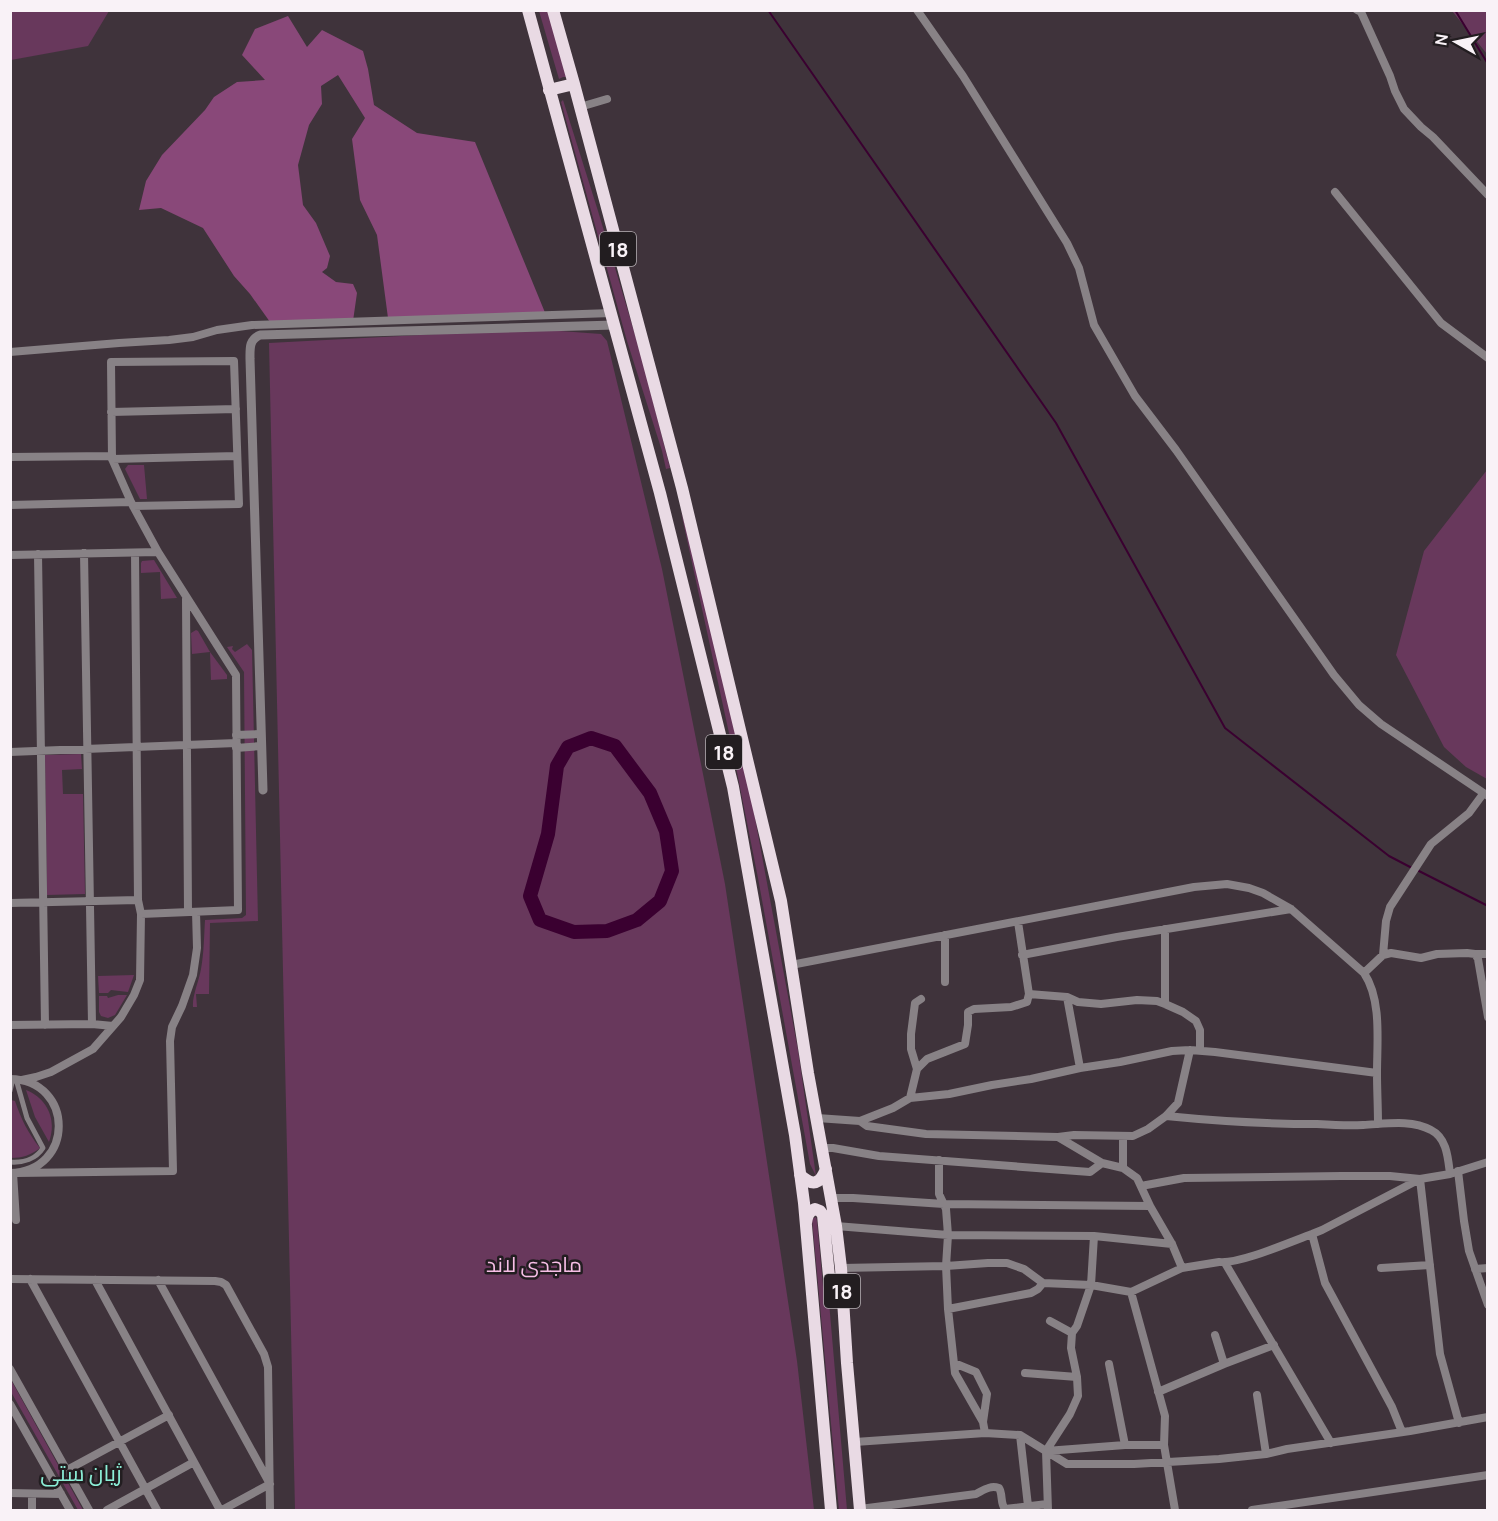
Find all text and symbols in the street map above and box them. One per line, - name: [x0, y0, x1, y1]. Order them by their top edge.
- north arrow: [1426, 12, 1486, 72]
- text: N: [1429, 32, 1453, 47]
- road number: 18: [600, 232, 636, 266]
- road number: 18: [706, 735, 742, 769]
- park label: ماجدی لاند: [486, 1250, 582, 1278]
- road number: 18: [824, 1274, 860, 1308]
- district label: ژیان ستی: [40, 1458, 122, 1488]

